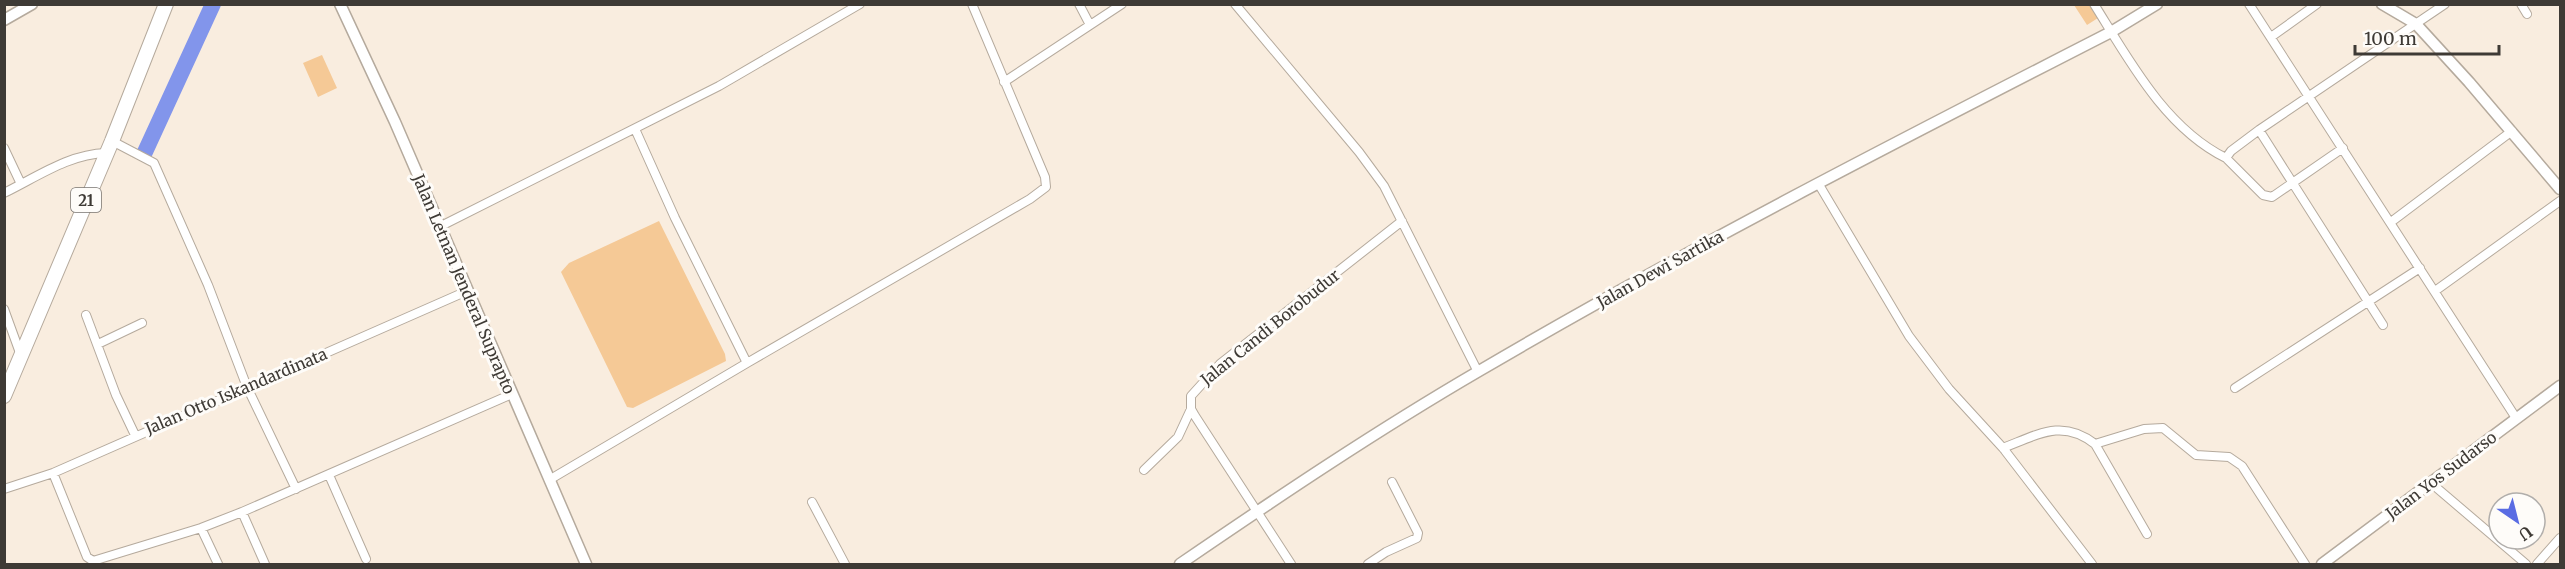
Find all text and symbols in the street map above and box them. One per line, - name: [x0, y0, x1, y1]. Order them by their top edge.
- scale bar: [2355, 18, 2499, 56]
- text: 100 m: [2364, 27, 2417, 50]
- street label: Jalan Letnan Jenderal Suprapto: [408, 170, 520, 397]
- road number: 21: [71, 188, 101, 212]
- street label: Jalan Dewi Sartika: [1592, 226, 1727, 313]
- street label: Jalan Candi Borobudur: [1196, 265, 1344, 390]
- street label: Jalan Otto Iskandardinata: [141, 343, 330, 439]
- street label: Jalan Yos Sudarso: [2381, 427, 2500, 524]
- north arrow: [2487, 491, 2547, 551]
- text: U: [2515, 522, 2536, 545]

